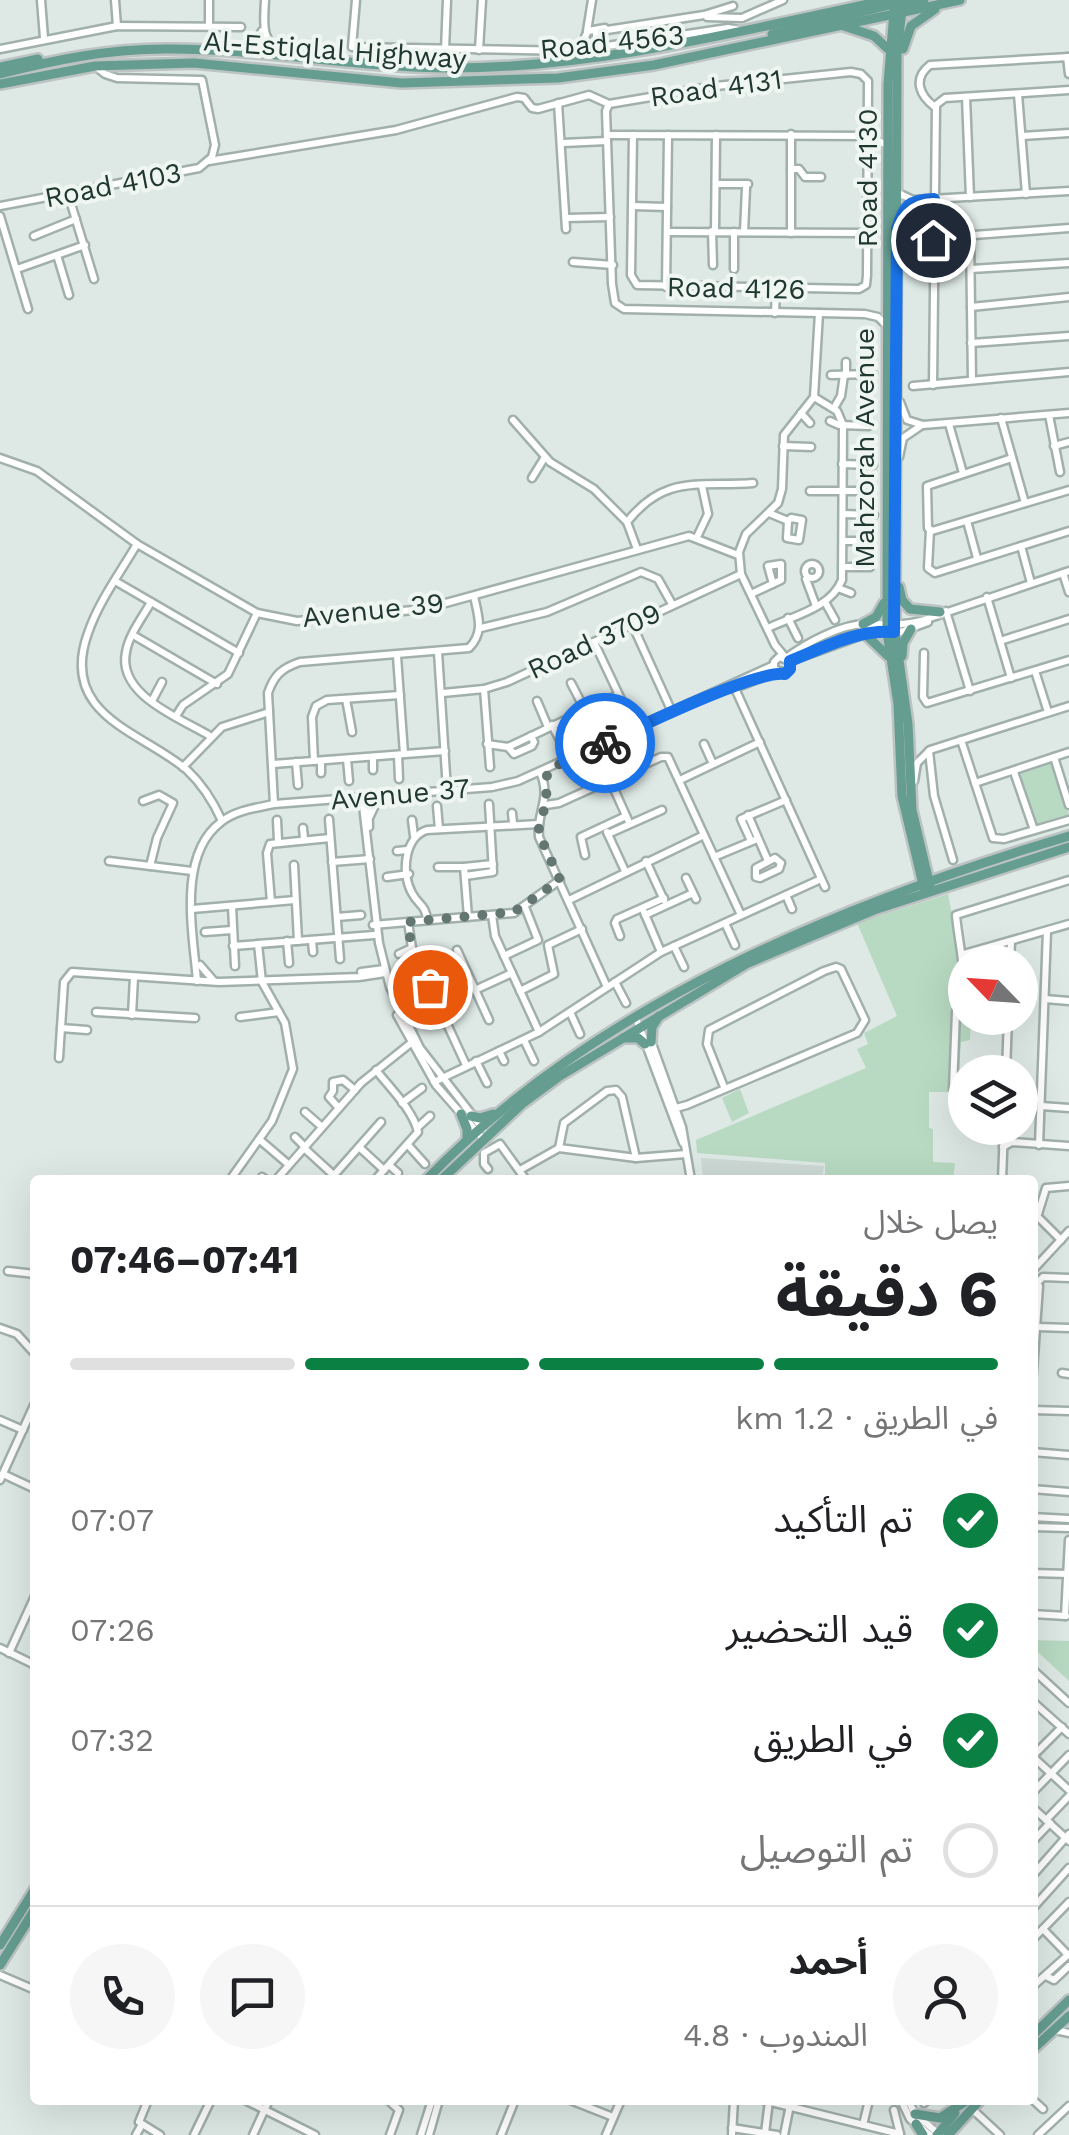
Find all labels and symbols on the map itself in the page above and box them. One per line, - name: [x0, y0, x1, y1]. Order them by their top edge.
- street label: Road 4563: [538, 18, 686, 66]
- street label: Al-Estiqlal Highway: [202, 24, 468, 76]
- street label: Road 4131: [648, 62, 784, 114]
- street label: Road 4130: [851, 108, 884, 248]
- street label: Road 4103: [42, 156, 184, 214]
- pin: [891, 198, 976, 283]
- street label: Road 4126: [666, 270, 806, 306]
- street label: Mahzorah Avenue: [848, 328, 881, 568]
- street label: Avenue 39: [301, 586, 445, 634]
- street label: Road 3709: [522, 596, 666, 686]
- courier: [555, 693, 655, 793]
- street label: Avenue 37: [329, 771, 471, 817]
- pin: [388, 945, 473, 1030]
- north arrow: [948, 945, 1038, 1035]

